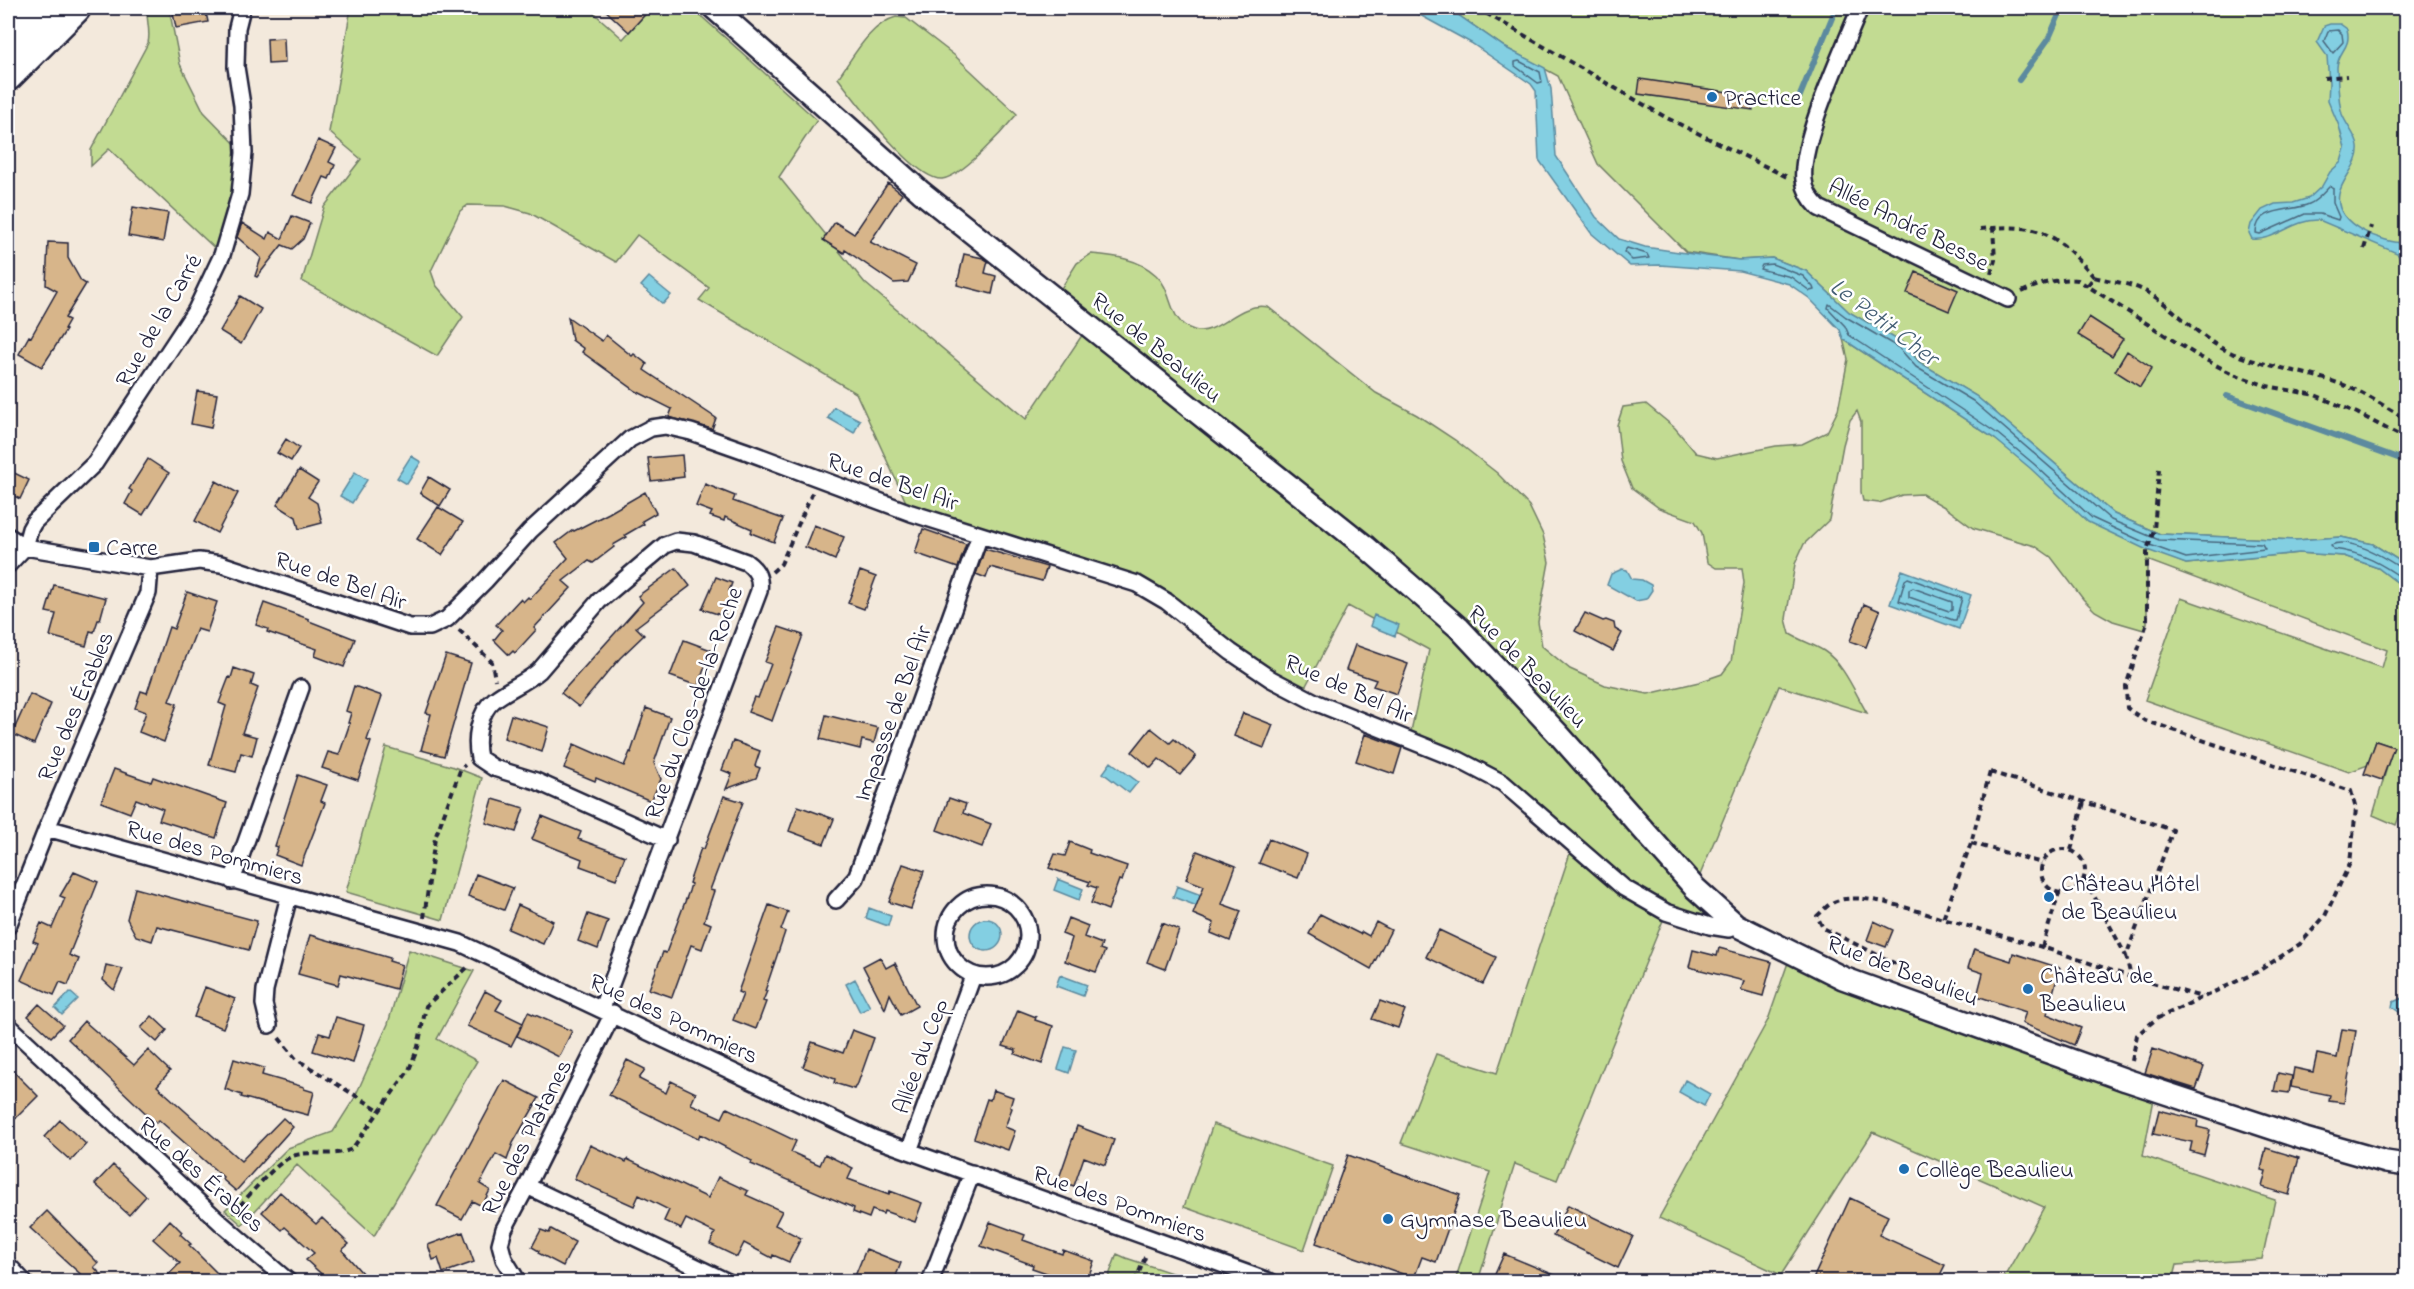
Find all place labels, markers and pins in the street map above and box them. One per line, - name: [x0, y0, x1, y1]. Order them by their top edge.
- place label: Practice: [1724, 82, 1802, 117]
- marker: Practice: [1705, 90, 1719, 104]
- place label: Carre: [106, 532, 158, 567]
- marker: Carre: [87, 540, 101, 554]
- place label: Château Hôtel de Beaulieu: [2061, 868, 2199, 931]
- marker: Château Hôtel de Beaulieu: [2042, 890, 2056, 904]
- place label: Château de Beaulieu: [2039, 960, 2153, 1023]
- marker: Château de Beaulieu: [2021, 982, 2035, 996]
- place label: Collège Beaulieu: [1916, 1154, 2074, 1189]
- marker: Collège Beaulieu: [1897, 1162, 1911, 1176]
- place label: Gymnase Beaulieu: [1400, 1204, 1587, 1240]
- marker: Gymnase Beaulieu: [1381, 1212, 1395, 1226]

